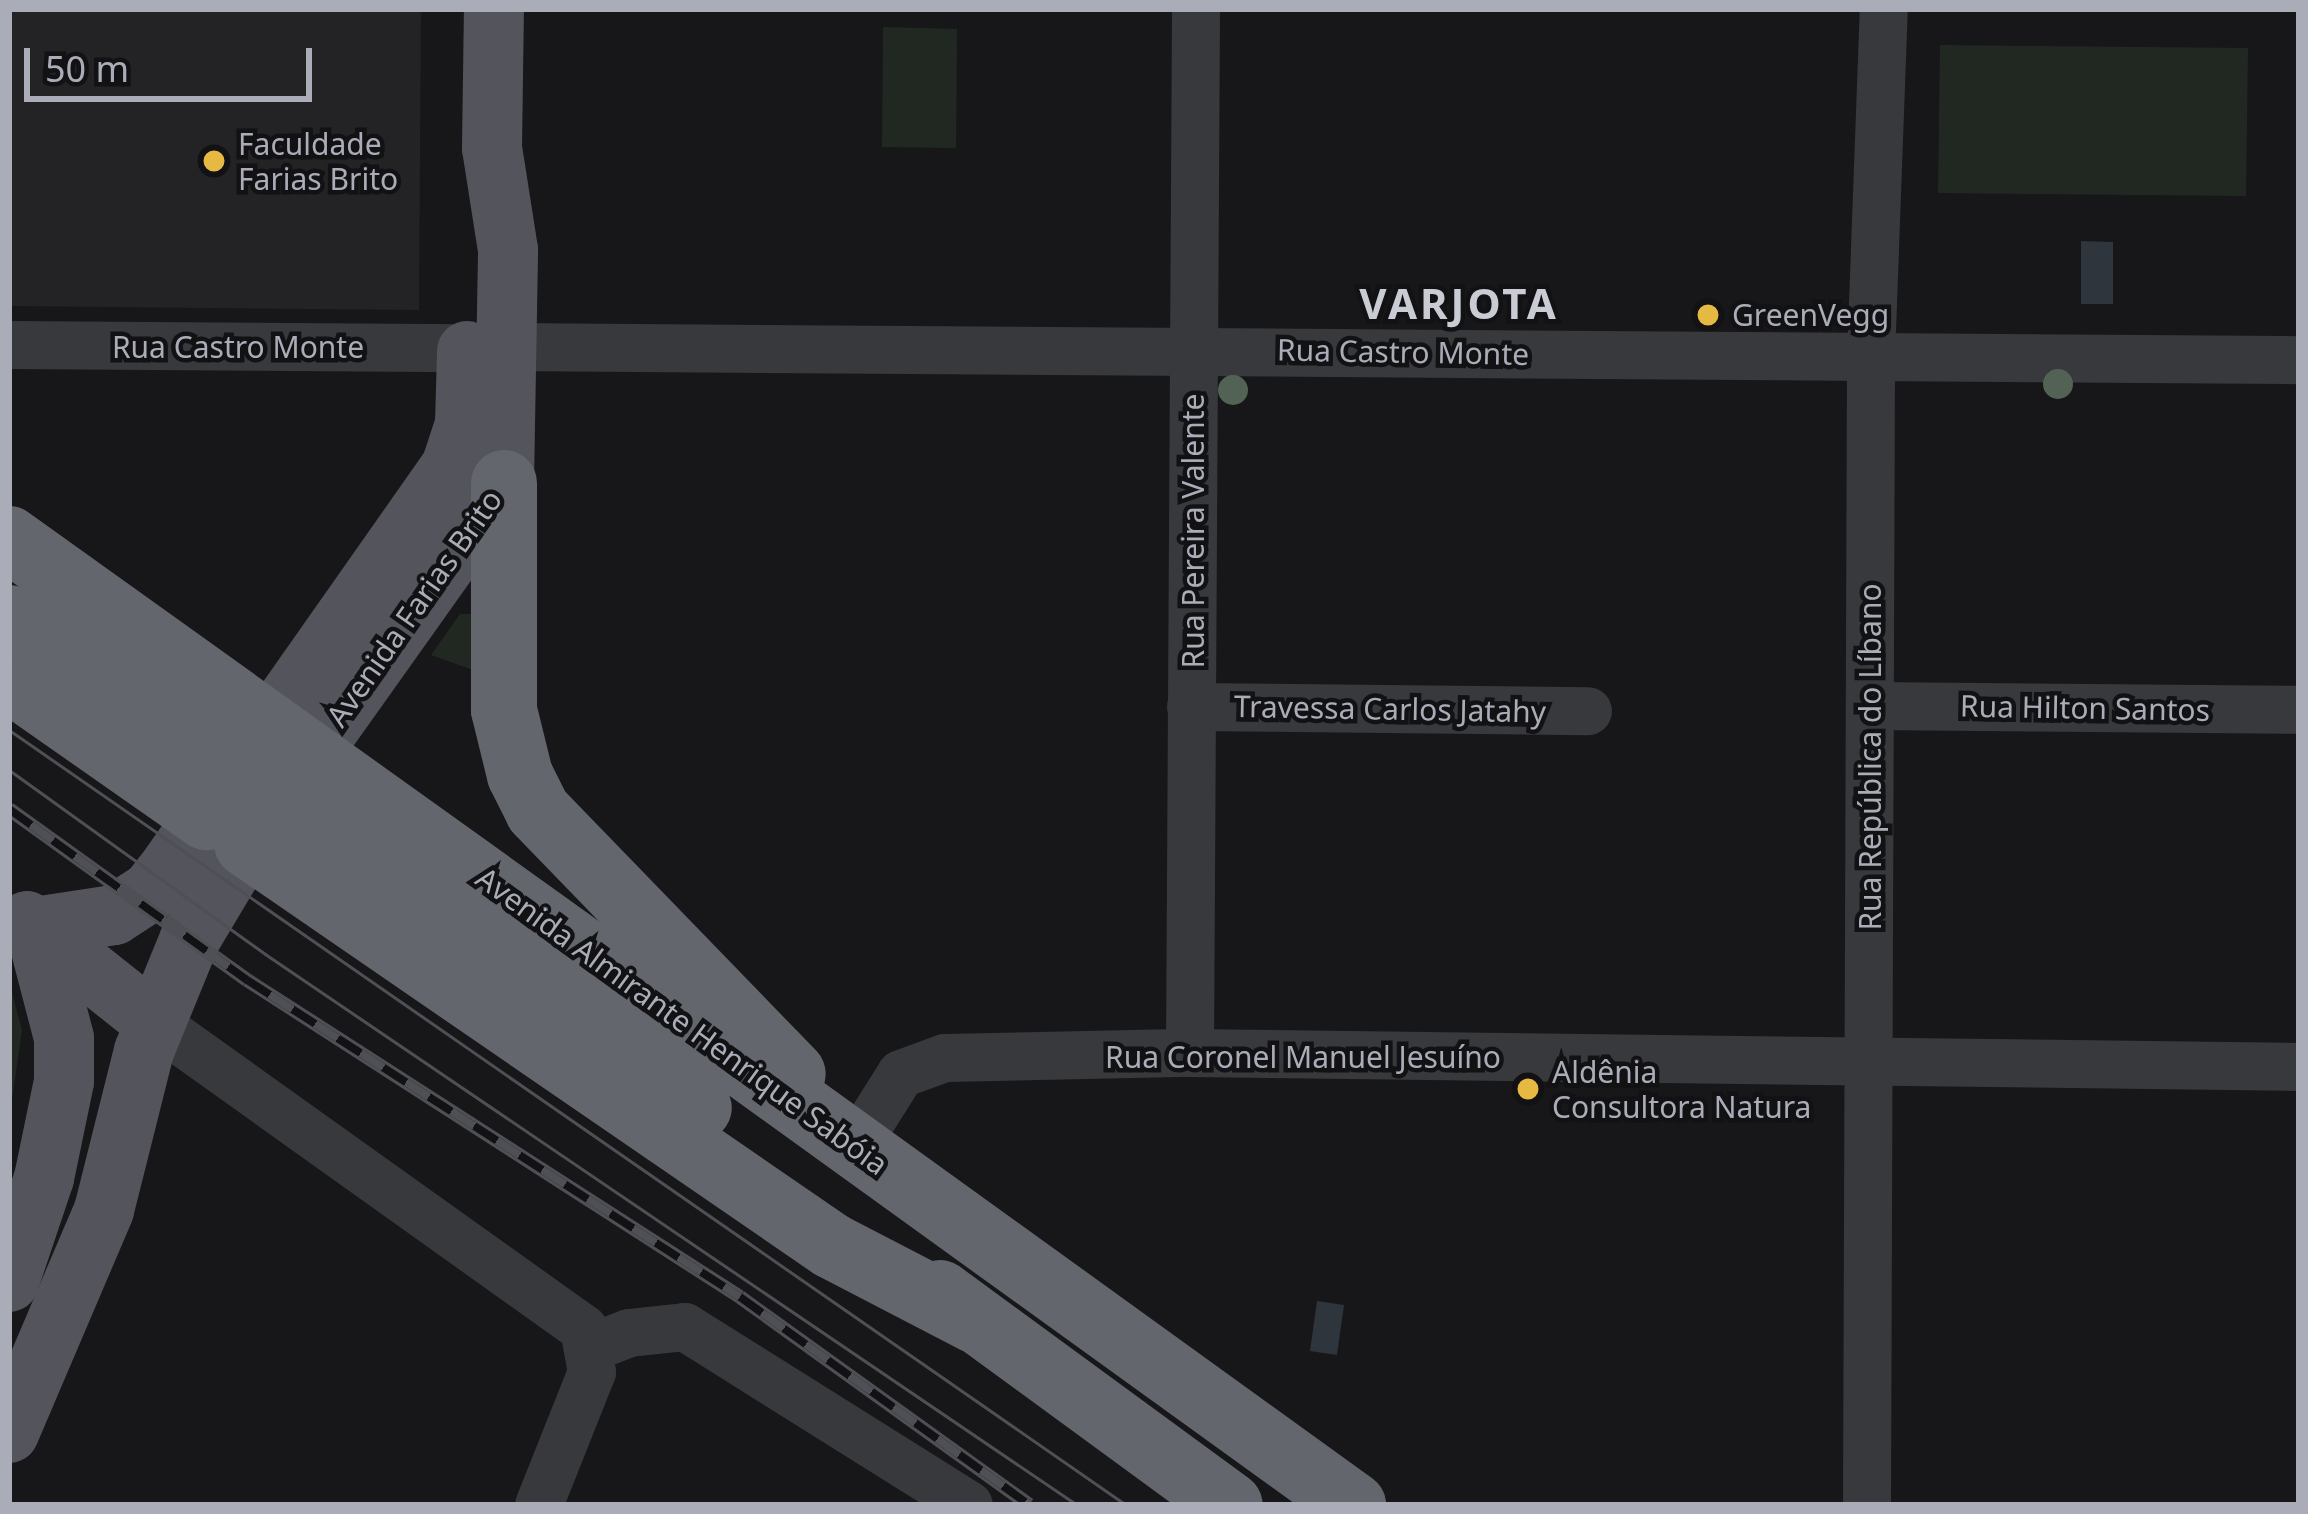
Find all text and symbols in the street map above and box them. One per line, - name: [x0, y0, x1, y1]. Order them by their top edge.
- scale bar: [30, 24, 318, 98]
- text: 50 m: [45, 44, 129, 93]
- place label: Faculdade Farias Brito: [238, 126, 398, 196]
- marker: Faculdade Farias Brito: [201, 148, 227, 174]
- district label: VARJOTA: [1359, 278, 1559, 328]
- place label: GreenVegg: [1732, 297, 1889, 333]
- marker: GreenVegg: [1695, 302, 1721, 328]
- street label: Rua Castro Monte: [112, 329, 364, 365]
- street label: Rua Castro Monte: [1277, 332, 1529, 372]
- street label: Rua Pereira Valente: [1175, 394, 1211, 668]
- street label: Avenida Farias Brito: [319, 483, 509, 733]
- street label: Rua República do Líbano: [1852, 583, 1888, 931]
- street label: Travessa Carlos Jatahy: [1234, 688, 1546, 730]
- street label: Rua Hilton Santos: [1960, 688, 2210, 728]
- street label: Avenida Almirante Henrique Sabóia: [469, 859, 895, 1183]
- street label: Rua Coronel Manuel Jesuíno: [1105, 1039, 1501, 1075]
- place label: Aldênia Consultora Natura: [1552, 1054, 1811, 1124]
- marker: Aldênia Consultora Natura: [1515, 1076, 1541, 1102]

